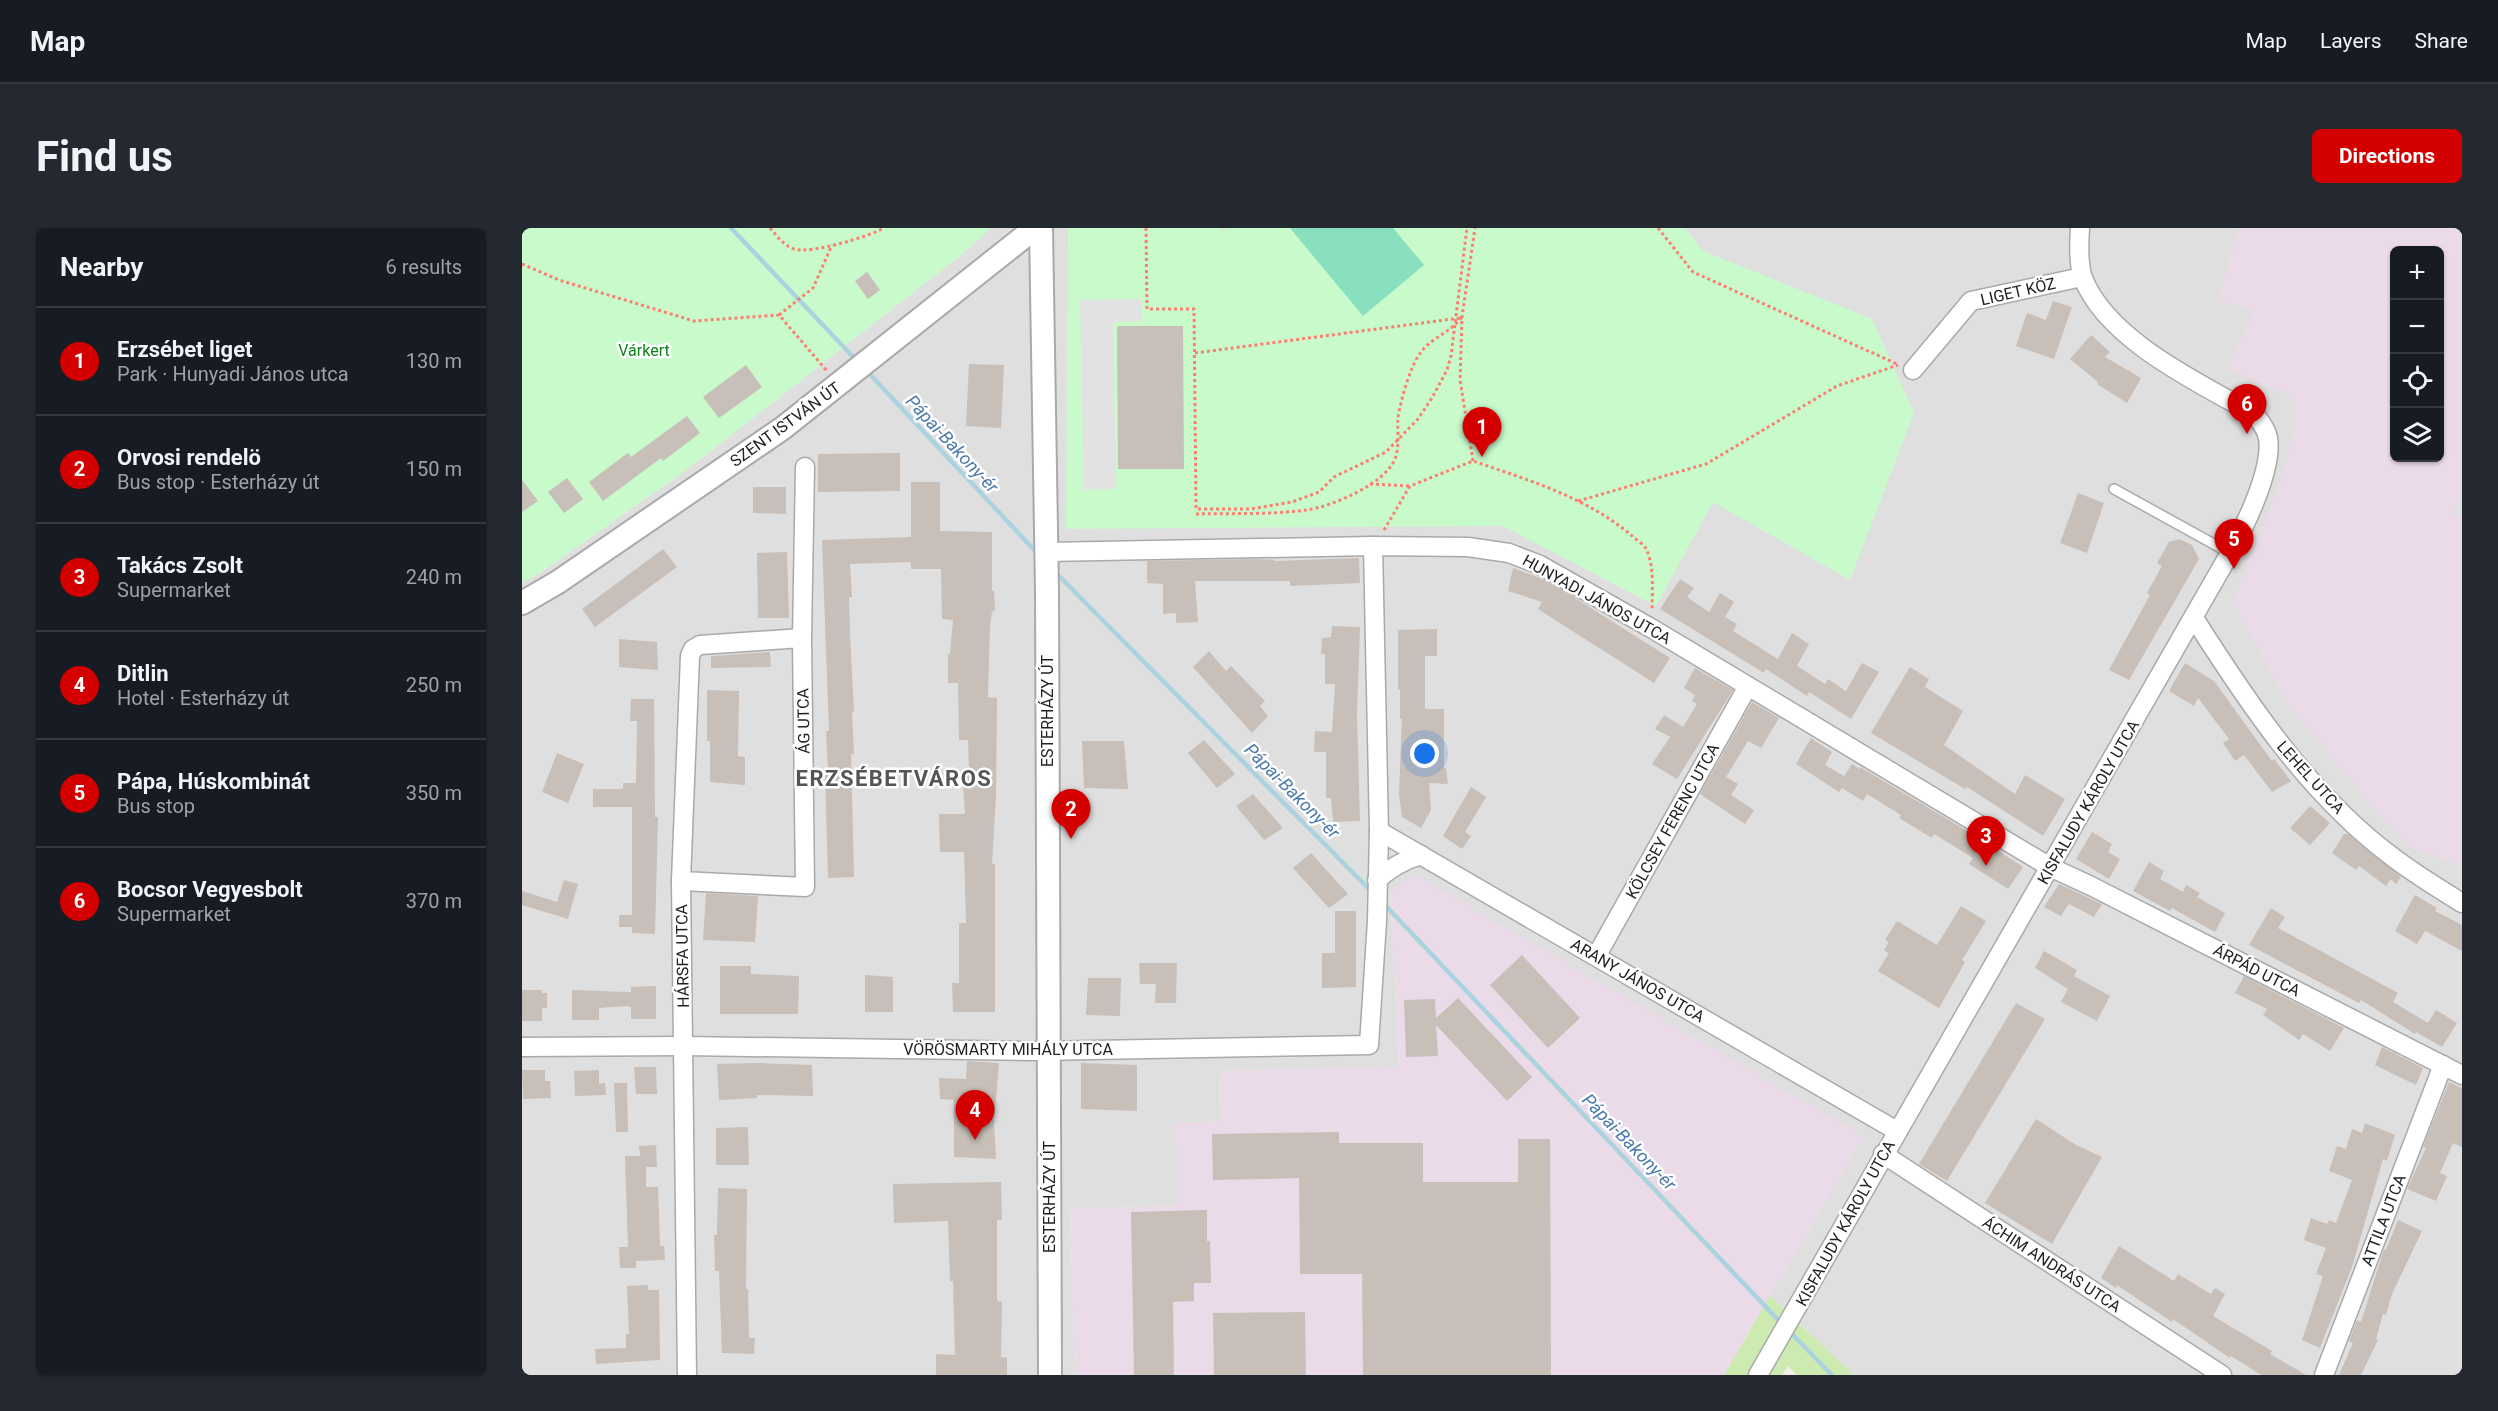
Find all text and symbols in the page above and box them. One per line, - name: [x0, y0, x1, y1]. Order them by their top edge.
- text: Map: [30, 25, 85, 58]
- text: Map: [2245, 29, 2287, 53]
- text: Layers: [2320, 29, 2381, 53]
- text: Share: [2414, 29, 2468, 53]
- button: Directions: [2312, 129, 2462, 183]
- text: Find us: [36, 132, 173, 181]
- map controls: [2390, 246, 2444, 462]
- button: +: [2390, 246, 2444, 300]
- text: Nearby: [60, 252, 143, 282]
- text: 6 results: [386, 255, 462, 279]
- street label: LIGET KÖZ: [1979, 274, 2058, 309]
- button: −: [2390, 300, 2444, 354]
- text: Erzsébet liget: [117, 337, 253, 362]
- park label: Várkert: [618, 341, 670, 360]
- text: 1: [74, 349, 85, 373]
- text: 130 m: [406, 349, 462, 373]
- button: locate: [2390, 354, 2444, 408]
- text: Park · Hunyadi János utca: [117, 362, 349, 386]
- street label: SZENT ISTVÁN ÚT: [727, 378, 844, 471]
- pin: 6: [2228, 384, 2266, 434]
- water label: Pápai-Bakony-ér: [902, 390, 1004, 498]
- pin: 1: [1462, 408, 1502, 457]
- button: layers: [2390, 408, 2444, 462]
- text: Orvosi rendelö: [117, 445, 261, 470]
- text: 2: [74, 457, 85, 481]
- text: 150 m: [406, 457, 462, 481]
- text: Bus stop · Esterházy út: [117, 470, 320, 494]
- pin: 5: [2214, 520, 2254, 569]
- street label: HUNYADI JÁNOS UTCA: [1519, 551, 1675, 648]
- text: Takács Zsolt: [117, 553, 243, 578]
- text: 3: [74, 565, 85, 589]
- text: 240 m: [406, 565, 462, 589]
- text: Supermarket: [117, 578, 231, 602]
- street label: ESTERHÁZY ÚT: [1038, 654, 1057, 767]
- text: Ditlin: [117, 661, 169, 686]
- text: 4: [74, 673, 85, 697]
- text: 250 m: [406, 673, 462, 697]
- text: Hotel · Esterházy út: [117, 686, 289, 710]
- street label: ÁG UTCA: [793, 687, 814, 754]
- street label: KISFALUDY KÁROLY UTCA: [2034, 716, 2144, 888]
- street label: LEHEL UTCA: [2273, 737, 2349, 818]
- water label: Pápai-Bakony-ér: [1240, 739, 1345, 843]
- your location: [1410, 739, 1439, 768]
- street label: KÖLCSEY FERENC UTCA: [1622, 740, 1723, 902]
- district label: ERZSÉBETVÁROS: [796, 766, 992, 791]
- text: Pápa, Húskombinát: [117, 769, 310, 794]
- text: 5: [74, 781, 85, 805]
- text: 350 m: [406, 781, 462, 805]
- pin: 2: [1052, 790, 1090, 839]
- text: Bus stop: [117, 794, 195, 818]
- pin: 3: [1966, 816, 2006, 866]
- text: Bocsor Vegyesbolt: [117, 877, 303, 902]
- text: 6: [74, 889, 85, 913]
- text: 370 m: [406, 889, 462, 913]
- text: Supermarket: [117, 902, 231, 926]
- street label: HÁRSFA UTCA: [672, 903, 693, 1008]
- street label: ARANY JÁNOS UTCA: [1568, 934, 1708, 1027]
- street label: ÁRPÁD UTCA: [2210, 940, 2304, 1001]
- street label: VÖRÖSMARTY MIHÁLY UTCA: [903, 1040, 1113, 1059]
- water label: Pápai-Bakony-ér: [1578, 1089, 1681, 1195]
- pin: 4: [956, 1090, 994, 1140]
- street label: KISFALUDY KÁROLY UTCA: [1792, 1137, 1899, 1309]
- street label: ESTERHÁZY ÚT: [1040, 1140, 1059, 1253]
- street label: ATTILA UTCA: [2357, 1171, 2410, 1269]
- street label: ÁCHIM ANDRÁS UTCA: [1979, 1213, 2125, 1317]

